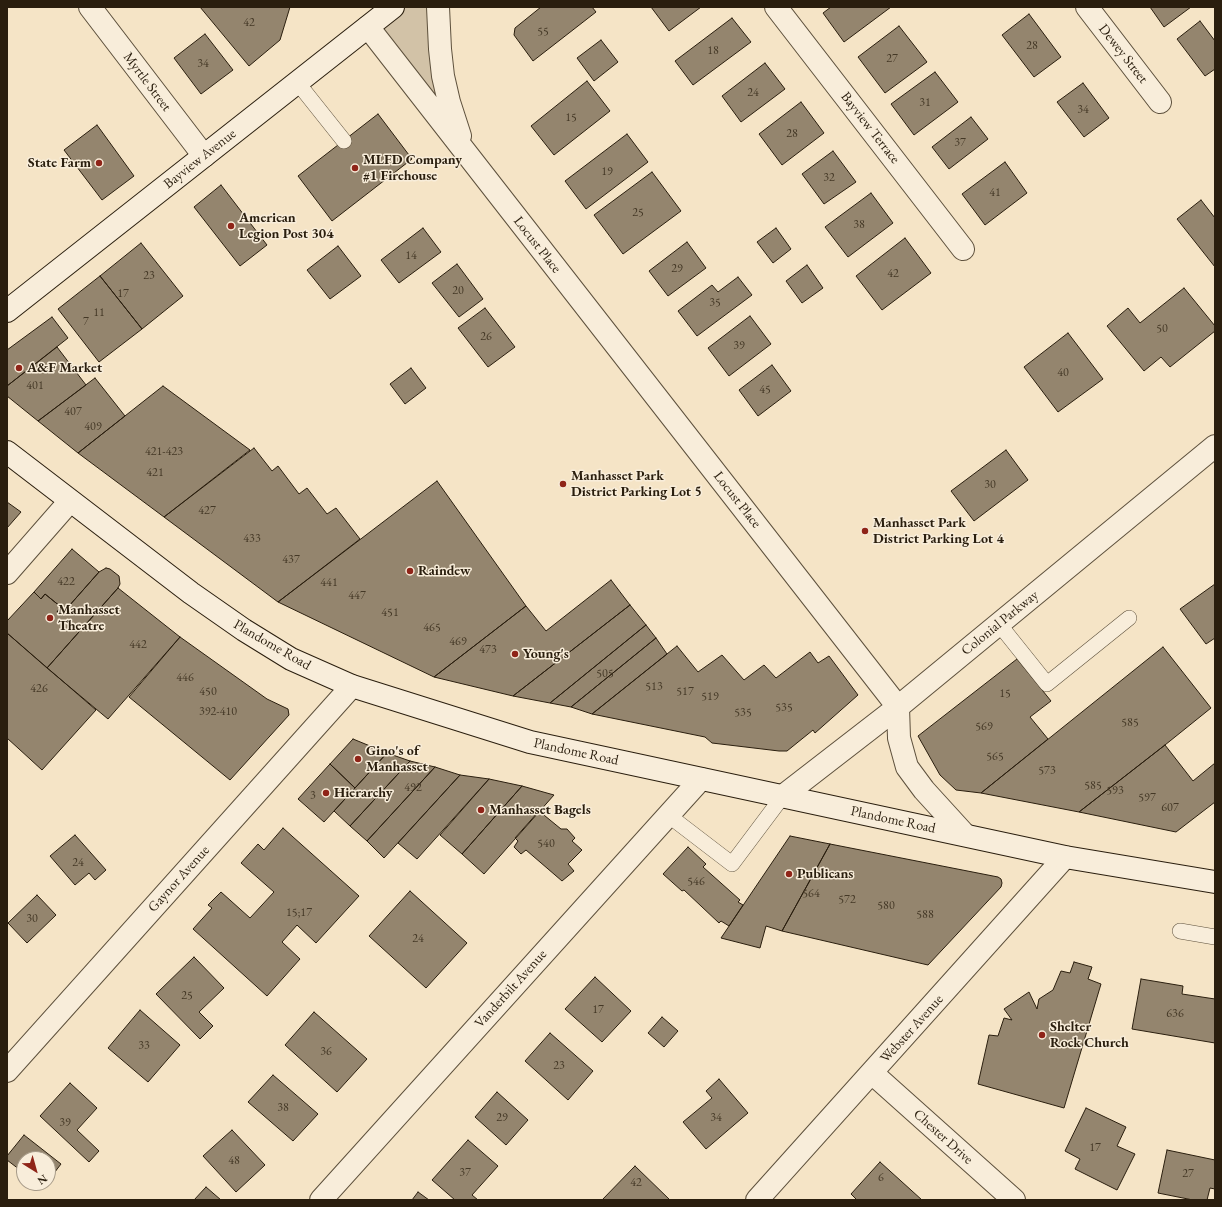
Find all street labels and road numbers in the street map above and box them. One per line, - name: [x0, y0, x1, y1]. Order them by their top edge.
- street label: Dewey Street: [1095, 21, 1151, 87]
- street label: Myrtle Street: [119, 49, 175, 115]
- street label: Bayview Terrace: [837, 89, 903, 167]
- street label: Bayview Avenue: [160, 125, 240, 193]
- street label: Locust Place: [510, 213, 564, 277]
- street label: Locust Place: [710, 468, 764, 532]
- street label: Colonial Parkway: [958, 587, 1042, 659]
- street label: Plandome Road: [230, 616, 314, 674]
- street label: Plandome Road: [532, 735, 620, 769]
- street label: Plandome Road: [849, 803, 937, 837]
- street label: Gaynor Avenue: [145, 842, 213, 916]
- street label: Vanderbilt Avenue: [471, 946, 551, 1032]
- street label: Webster Avenue: [877, 991, 947, 1067]
- street label: Chester Drive: [910, 1106, 976, 1168]

